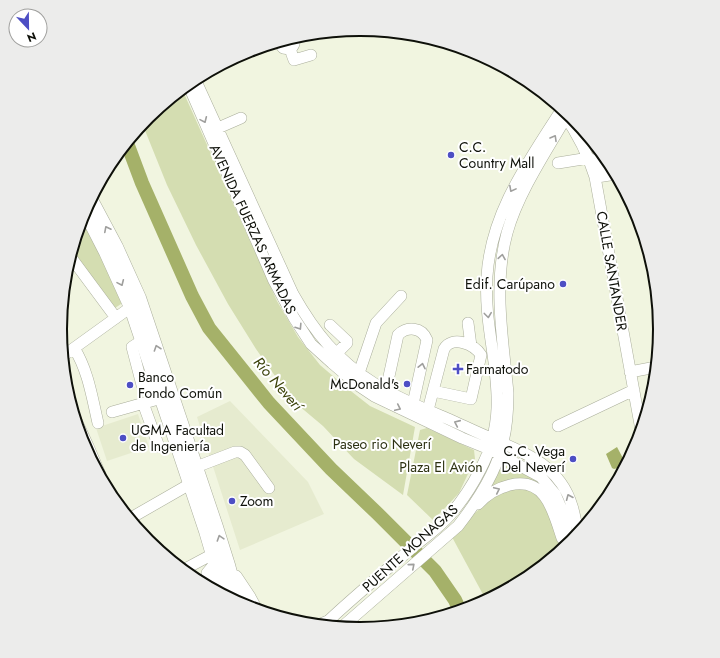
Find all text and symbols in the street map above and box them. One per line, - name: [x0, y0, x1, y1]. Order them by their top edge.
- north arrow: [8, 8, 48, 48]
- text: N: [25, 28, 39, 46]
- one-way arrow: [199, 116, 207, 123]
- one-way arrow: [549, 135, 556, 143]
- place label: C.C. Country Mall: [459, 137, 534, 173]
- street label: AVENIDA FUERZAS ARMADAS: [205, 141, 301, 317]
- marker: C.C. Country Mall: [446, 150, 456, 160]
- one-way arrow: [510, 185, 517, 193]
- street label: CALLE SANTANDER: [592, 210, 632, 333]
- one-way arrow: [104, 225, 111, 233]
- one-way arrow: [497, 254, 506, 260]
- place label: Edif. Carúpano: [465, 274, 555, 294]
- one-way arrow: [116, 279, 124, 287]
- marker: Edif. Carúpano: [558, 279, 568, 289]
- one-way arrow: [483, 312, 492, 318]
- one-way arrow: [294, 323, 302, 330]
- one-way arrow: [153, 345, 161, 352]
- water label: Río Neverí: [248, 352, 309, 418]
- place label: Farmatodo: [466, 359, 529, 379]
- one-way arrow: [417, 363, 425, 369]
- marker: Farmatodo: [453, 364, 463, 374]
- place label: Banco Fondo Común: [138, 367, 222, 403]
- place label: McDonald's: [330, 374, 399, 394]
- marker: McDonald's: [402, 379, 412, 389]
- marker: Banco Fondo Común: [125, 380, 135, 390]
- one-way arrow: [394, 403, 402, 411]
- place label: UGMA Facultad de Ingeniería: [131, 420, 224, 456]
- one-way arrow: [454, 420, 462, 428]
- marker: UGMA Facultad de Ingeniería: [118, 433, 128, 443]
- park label: Paseo rio Neverí: [333, 434, 433, 454]
- place label: C.C. Vega Del Neverí: [501, 441, 566, 477]
- marker: C.C. Vega Del Neverí: [568, 454, 578, 464]
- park label: Plaza El Avión: [399, 457, 483, 477]
- one-way arrow: [493, 487, 501, 495]
- place label: Zoom: [240, 491, 273, 511]
- one-way arrow: [565, 493, 573, 500]
- marker: Zoom: [227, 496, 237, 506]
- street label: PUENTE MONAGAS: [358, 499, 463, 597]
- one-way arrow: [216, 535, 225, 542]
- one-way arrow: [408, 564, 415, 571]

